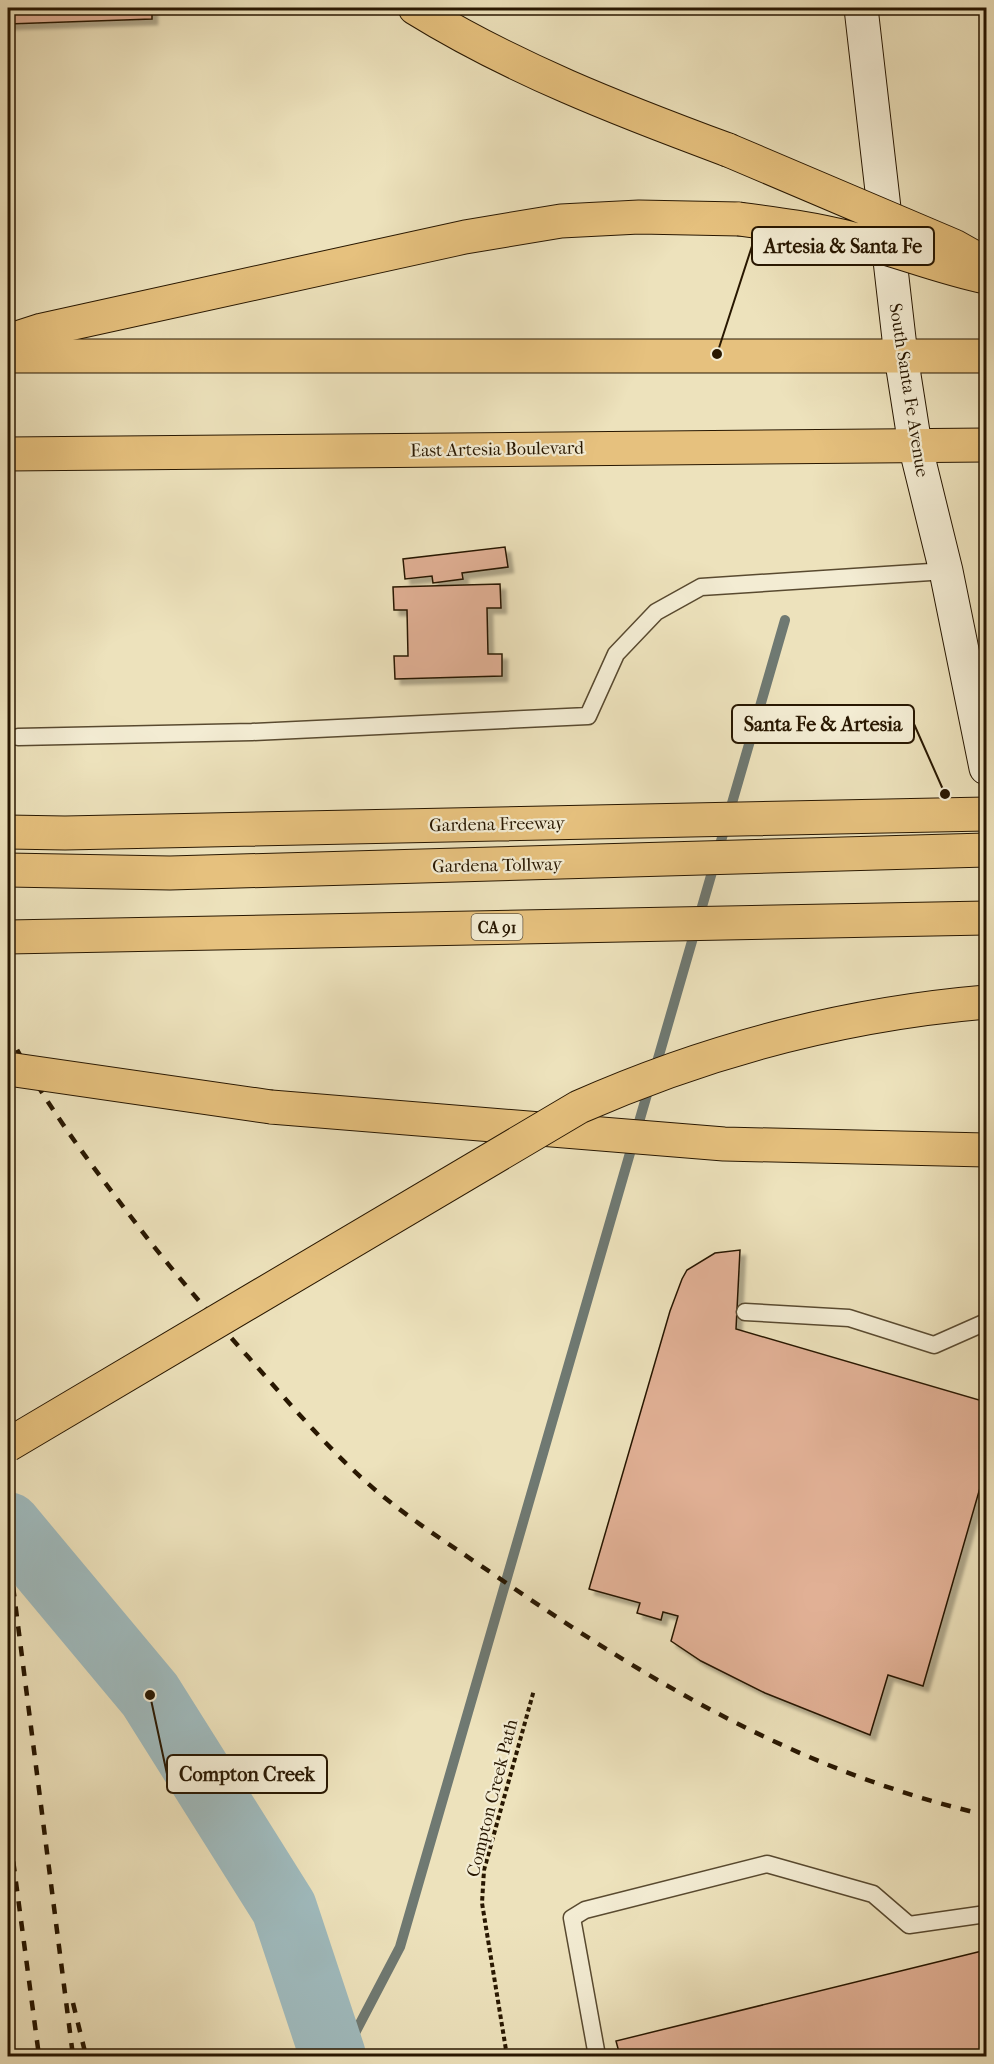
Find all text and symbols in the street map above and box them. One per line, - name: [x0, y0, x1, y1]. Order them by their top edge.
- callout: Artesia & Santa Fe: [752, 227, 934, 265]
- text: Artesia & Santa Fe: [762, 235, 922, 258]
- street label: South Santa Fe Avenue: [884, 302, 933, 479]
- street label: East Artesia Boulevard: [410, 437, 584, 462]
- callout: Santa Fe & Artesia: [732, 705, 914, 743]
- text: Santa Fe & Artesia: [744, 713, 903, 736]
- street label: Gardena Freeway: [429, 813, 566, 836]
- street label: Gardena Tollway: [432, 854, 564, 877]
- road number: CA 91: [472, 914, 522, 940]
- street label: Compton Creek Path: [463, 1717, 522, 1879]
- callout: Compton Creek: [167, 1755, 327, 1793]
- text: Compton Creek: [179, 1763, 316, 1786]

